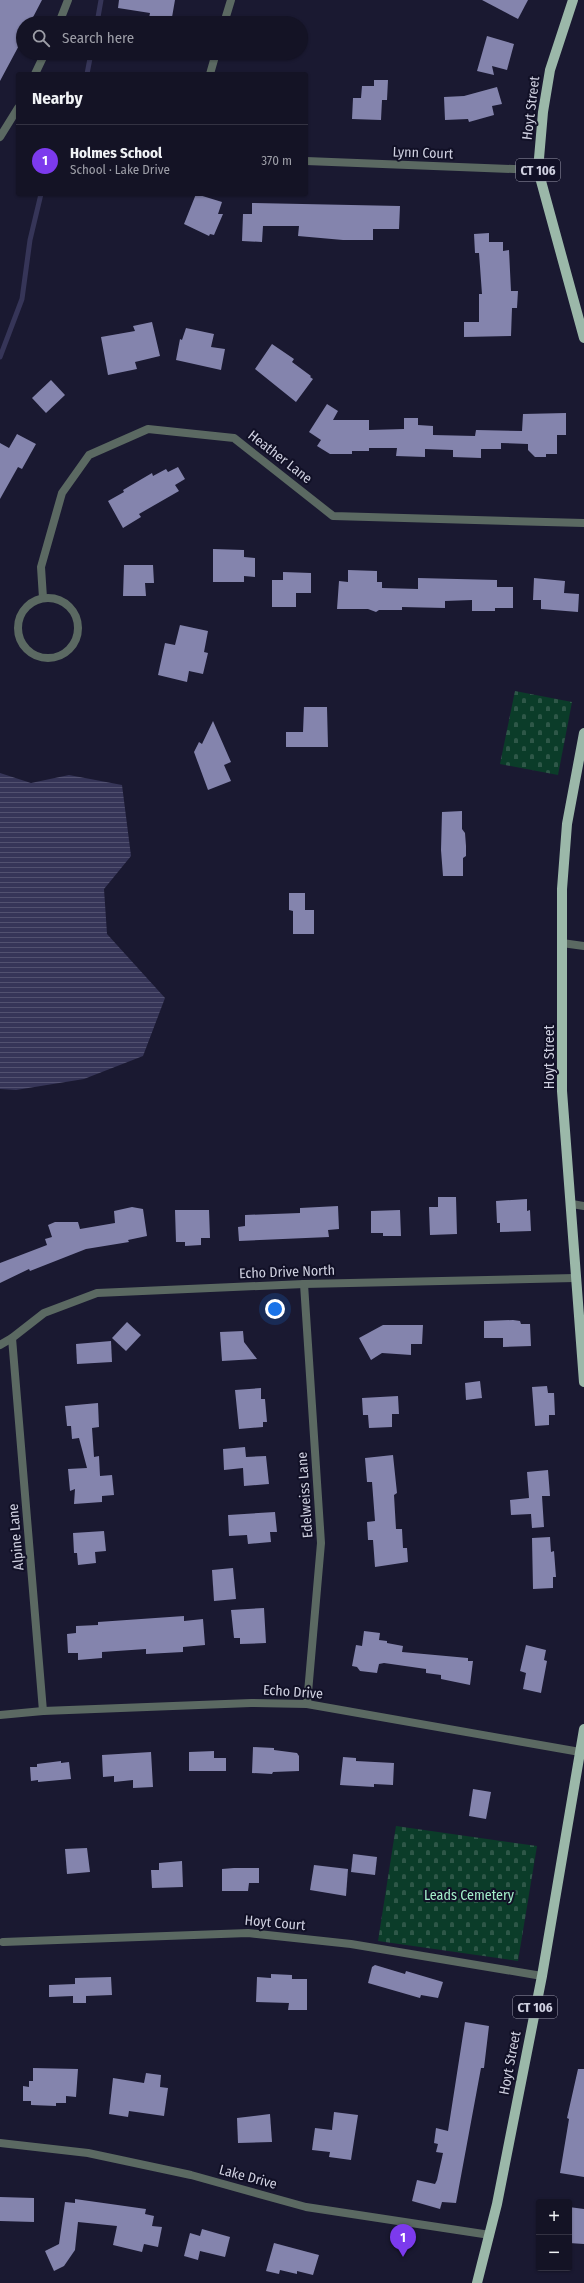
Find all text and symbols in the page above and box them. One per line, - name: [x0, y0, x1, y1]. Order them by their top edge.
- search box: [16, 16, 308, 60]
- icon: search: [30, 27, 52, 49]
- text: Search here: [62, 29, 134, 47]
- street label: Hoyt Street: [519, 75, 543, 141]
- text: Nearby: [32, 88, 83, 109]
- street label: Lynn Court: [392, 143, 454, 163]
- text: Holmes School: [70, 144, 162, 162]
- text: 1: [42, 153, 48, 168]
- text: 370 m: [261, 153, 292, 168]
- road number: CT 106: [516, 159, 560, 181]
- text: School · Lake Drive: [70, 162, 170, 177]
- street label: Heather Lane: [245, 427, 315, 487]
- street label: Hoyt Street: [541, 1024, 558, 1089]
- street label: Echo Drive North: [239, 1262, 335, 1282]
- your location: [265, 1299, 285, 1319]
- street label: Edelweiss Lane: [294, 1451, 316, 1539]
- street label: Alpine Lane: [5, 1503, 27, 1571]
- street label: Echo Drive: [263, 1681, 324, 1703]
- park label: Leads Cemetery: [424, 1887, 515, 1904]
- street label: Hoyt Court: [244, 1912, 306, 1934]
- road number: CT 106: [513, 1996, 557, 2018]
- street label: Hoyt Street: [496, 2029, 525, 2096]
- street label: Lake Drive: [217, 2161, 279, 2193]
- map controls: [536, 2199, 572, 2271]
- button: +: [536, 2199, 572, 2235]
- pin: 1: [390, 2224, 416, 2257]
- button: −: [536, 2235, 572, 2271]

